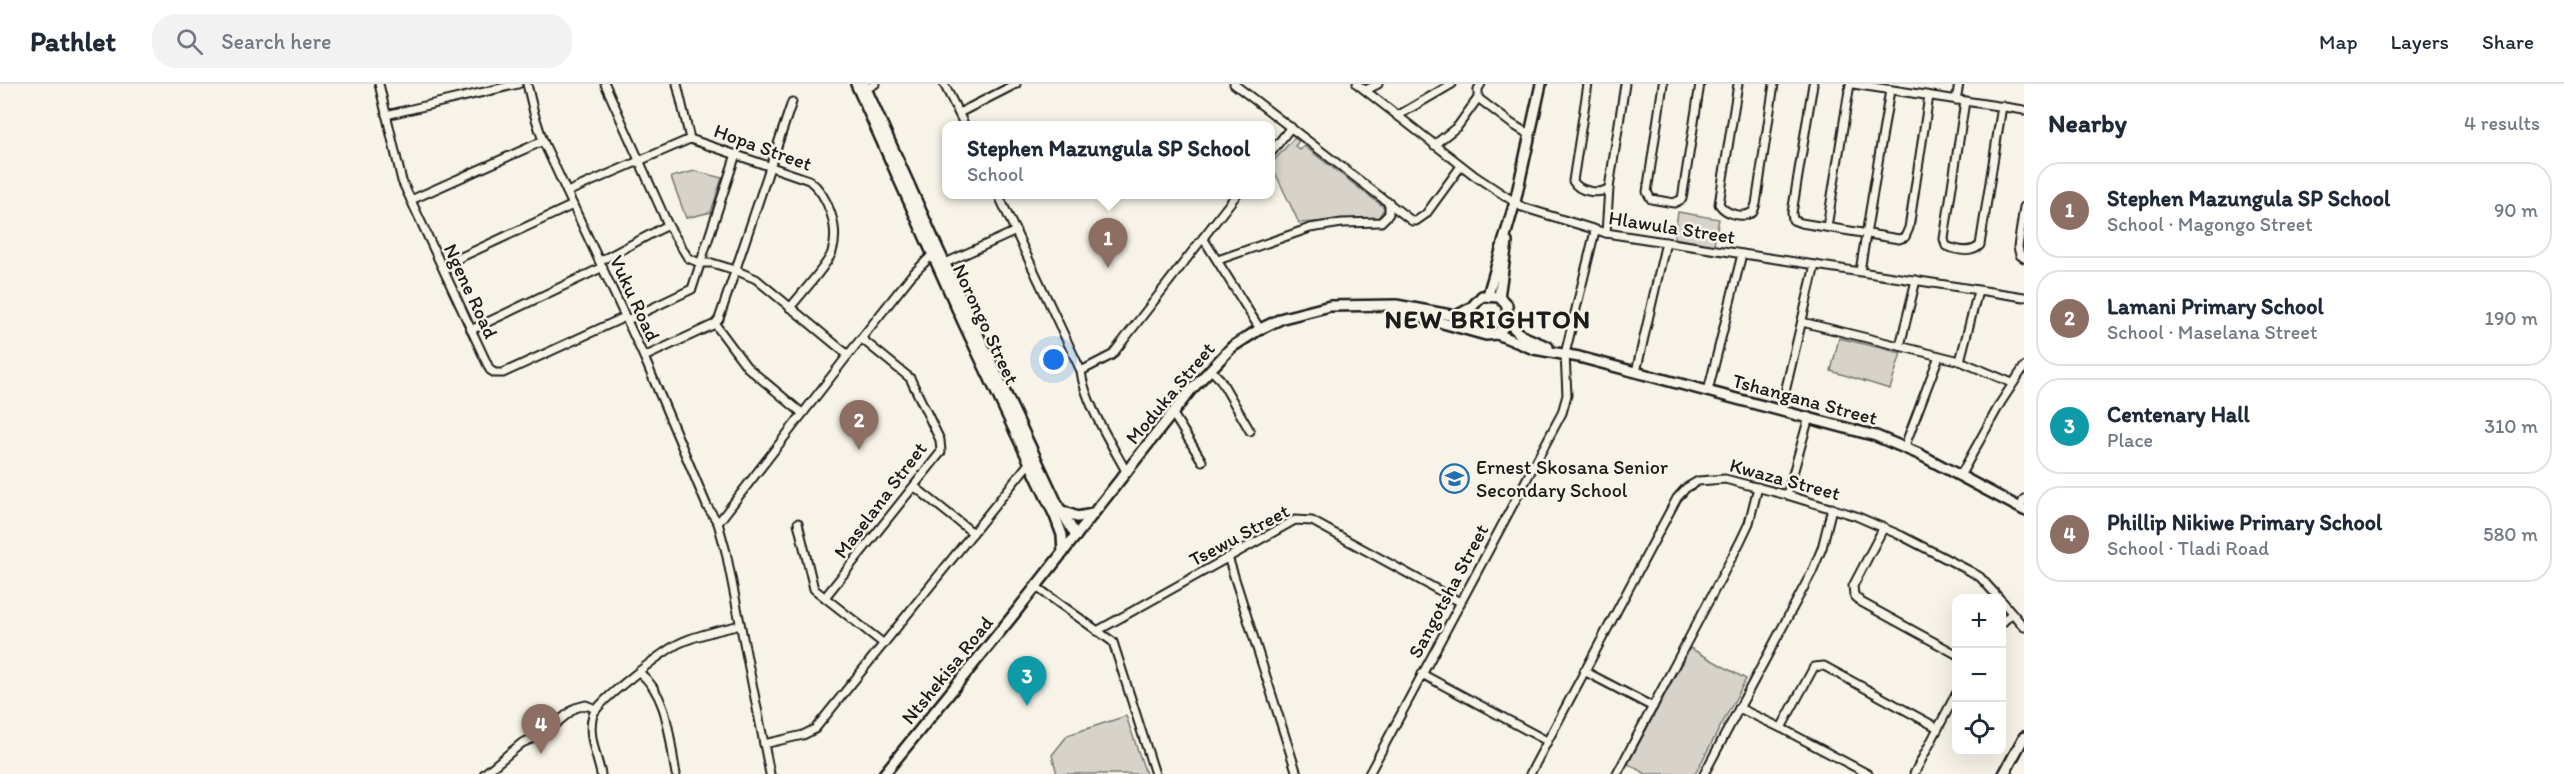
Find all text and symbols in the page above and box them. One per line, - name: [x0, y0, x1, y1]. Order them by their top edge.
- search box: [152, 14, 572, 68]
- text: Pathlet: [30, 24, 116, 58]
- icon: search: [173, 25, 206, 58]
- text: Search here: [221, 28, 331, 55]
- text: Map: [2319, 29, 2358, 54]
- text: Layers: [2391, 29, 2449, 54]
- text: Share: [2482, 29, 2534, 54]
- text: Nearby: [2048, 107, 2127, 139]
- text: 4 results: [2464, 111, 2540, 135]
- street label: Hopa Street: [711, 118, 815, 176]
- popup: [942, 121, 1275, 199]
- text: Stephen Mazungula SP School: [967, 135, 1250, 162]
- text: School: [967, 162, 1024, 186]
- text: Stephen Mazungula SP School: [2107, 185, 2390, 212]
- text: 1: [2065, 198, 2074, 222]
- text: 90 m: [2494, 198, 2538, 222]
- street label: Hlawula Street: [1607, 205, 1737, 249]
- text: School · Magongo Street: [2107, 212, 2313, 236]
- pin: 1: [1088, 218, 1128, 268]
- street label: Ngene Road: [439, 240, 503, 342]
- street label: Vuku Road: [605, 251, 666, 345]
- street label: Norongo Street: [948, 260, 1024, 388]
- text: Lamani Primary School: [2107, 293, 2324, 320]
- district label: NEW BRIGHTON: [1385, 303, 1591, 335]
- text: 2: [2064, 306, 2075, 330]
- text: 190 m: [2485, 306, 2538, 330]
- text: School · Maselana Street: [2107, 320, 2318, 344]
- street label: Moduka Street: [1120, 337, 1220, 449]
- your location: [1039, 345, 1068, 374]
- street label: Tshangana Street: [1730, 368, 1881, 430]
- pin: 2: [840, 400, 878, 450]
- text: Centenary Hall: [2107, 401, 2250, 428]
- text: 3: [2064, 414, 2075, 438]
- text: 310 m: [2484, 414, 2538, 438]
- text: Place: [2107, 428, 2153, 452]
- street label: Maselana Street: [828, 437, 932, 563]
- street label: Kwaza Street: [1727, 453, 1843, 505]
- place label: Ernest Skosana Senior Secondary School: [1476, 455, 1668, 502]
- school or university icon: Ernest Skosana Senior Secondary School: [1439, 462, 1471, 494]
- street label: Tsewu Street: [1185, 498, 1294, 571]
- text: Phillip Nikiwe Primary School: [2107, 509, 2382, 536]
- street label: Sangotsha Street: [1403, 520, 1494, 662]
- text: 4: [2063, 522, 2076, 546]
- text: 580 m: [2483, 522, 2538, 546]
- text: School · Tladi Road: [2107, 536, 2269, 560]
- map controls: [1952, 594, 2006, 756]
- button: +: [1952, 594, 2006, 648]
- street label: Ntshekisa Road: [896, 611, 998, 729]
- button: −: [1952, 648, 2006, 702]
- pin: 3: [1008, 656, 1046, 706]
- button: locate: [1952, 702, 2006, 756]
- pin: 4: [522, 704, 560, 754]

